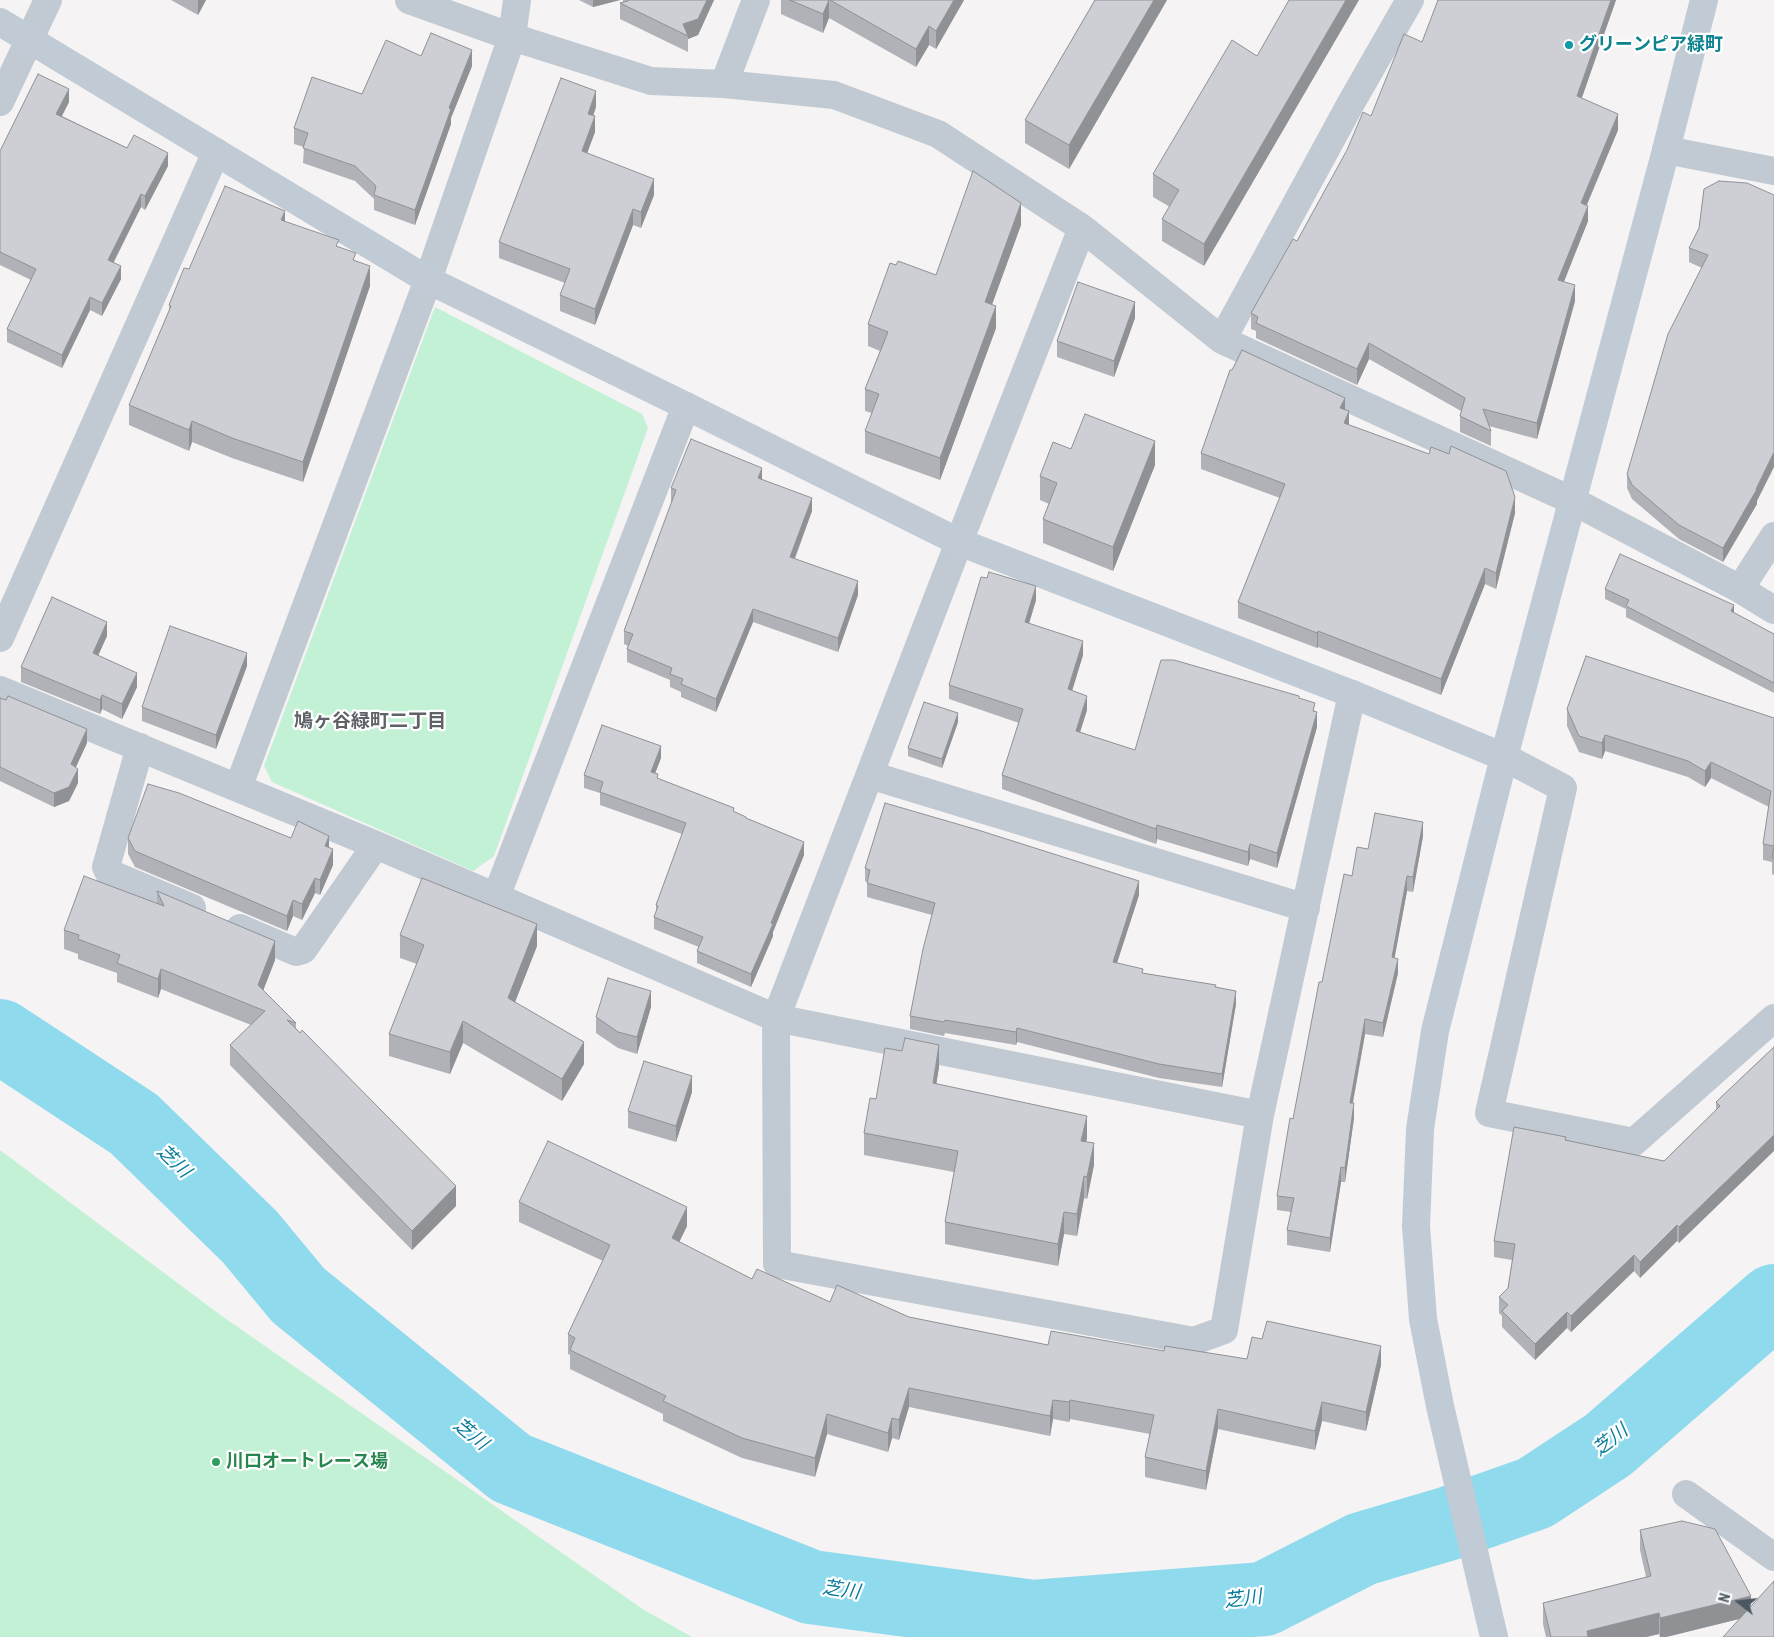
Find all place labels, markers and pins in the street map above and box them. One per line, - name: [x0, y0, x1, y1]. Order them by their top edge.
- place label: グリーンピア緑町: [1579, 34, 1723, 56]
- marker: グリーンピア緑町: [1563, 39, 1575, 51]
- place label: 川口オートレース場: [226, 1451, 388, 1473]
- marker: 川口オートレース場: [210, 1456, 222, 1468]

